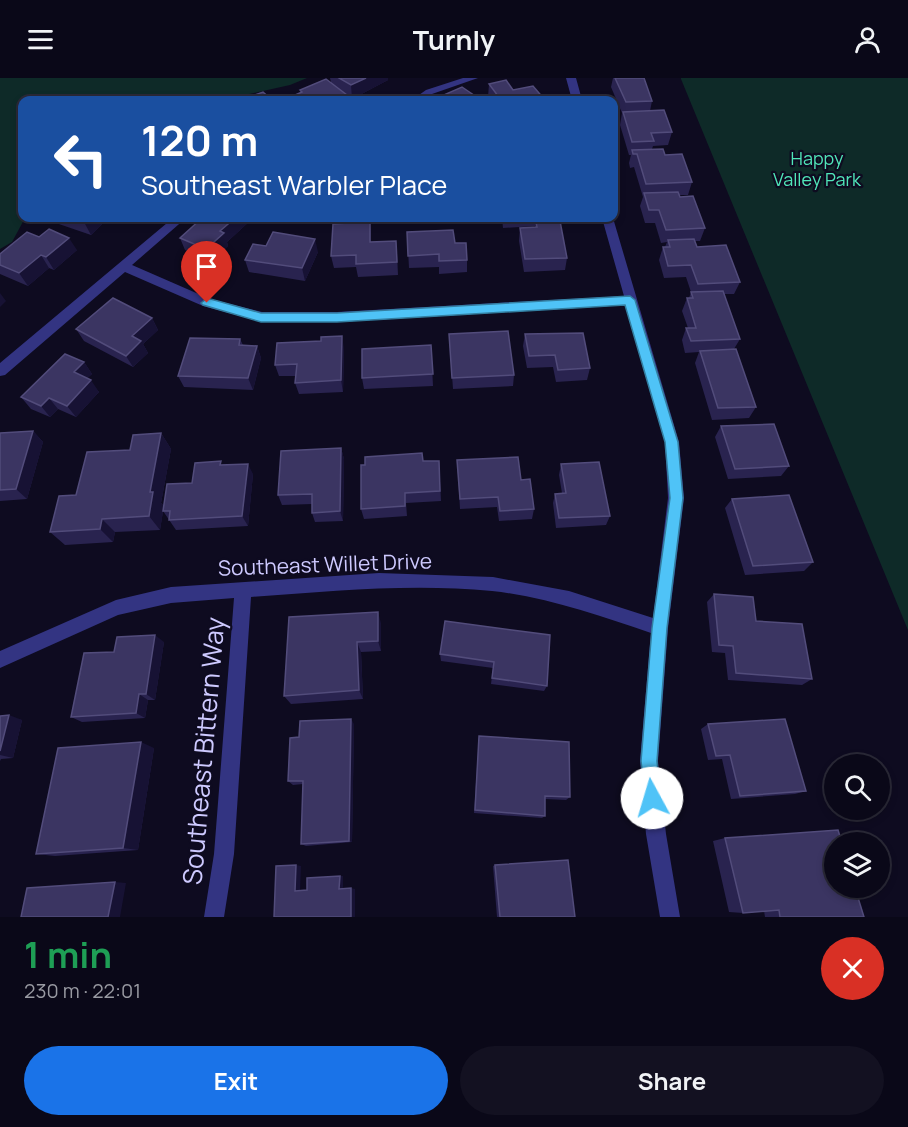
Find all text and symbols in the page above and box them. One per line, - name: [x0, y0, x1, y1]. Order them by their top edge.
- text: Turnly: [413, 21, 495, 58]
- icon: menu: [24, 23, 57, 56]
- icon: person: [851, 23, 884, 56]
- text: 120 m: [141, 111, 258, 169]
- icon: left: [42, 120, 120, 198]
- park label: Happy Valley Park: [773, 146, 862, 191]
- text: Southeast Warbler Place: [141, 166, 447, 203]
- pin: [181, 241, 232, 303]
- icon: arrive: [190, 250, 223, 283]
- street label: Southeast Willet Drive: [218, 546, 432, 582]
- street label: Southeast Bittern Way: [173, 615, 233, 886]
- map controls: [824, 754, 890, 898]
- button: search: [824, 754, 890, 820]
- position arrow: [620, 766, 684, 830]
- button: layers: [824, 832, 890, 898]
- text: 1 min: [24, 930, 112, 979]
- button: close: [821, 937, 884, 1000]
- text: 230 m · 22:01: [24, 977, 141, 1004]
- button: Exit: [24, 1046, 448, 1115]
- button: Share: [460, 1046, 884, 1115]

